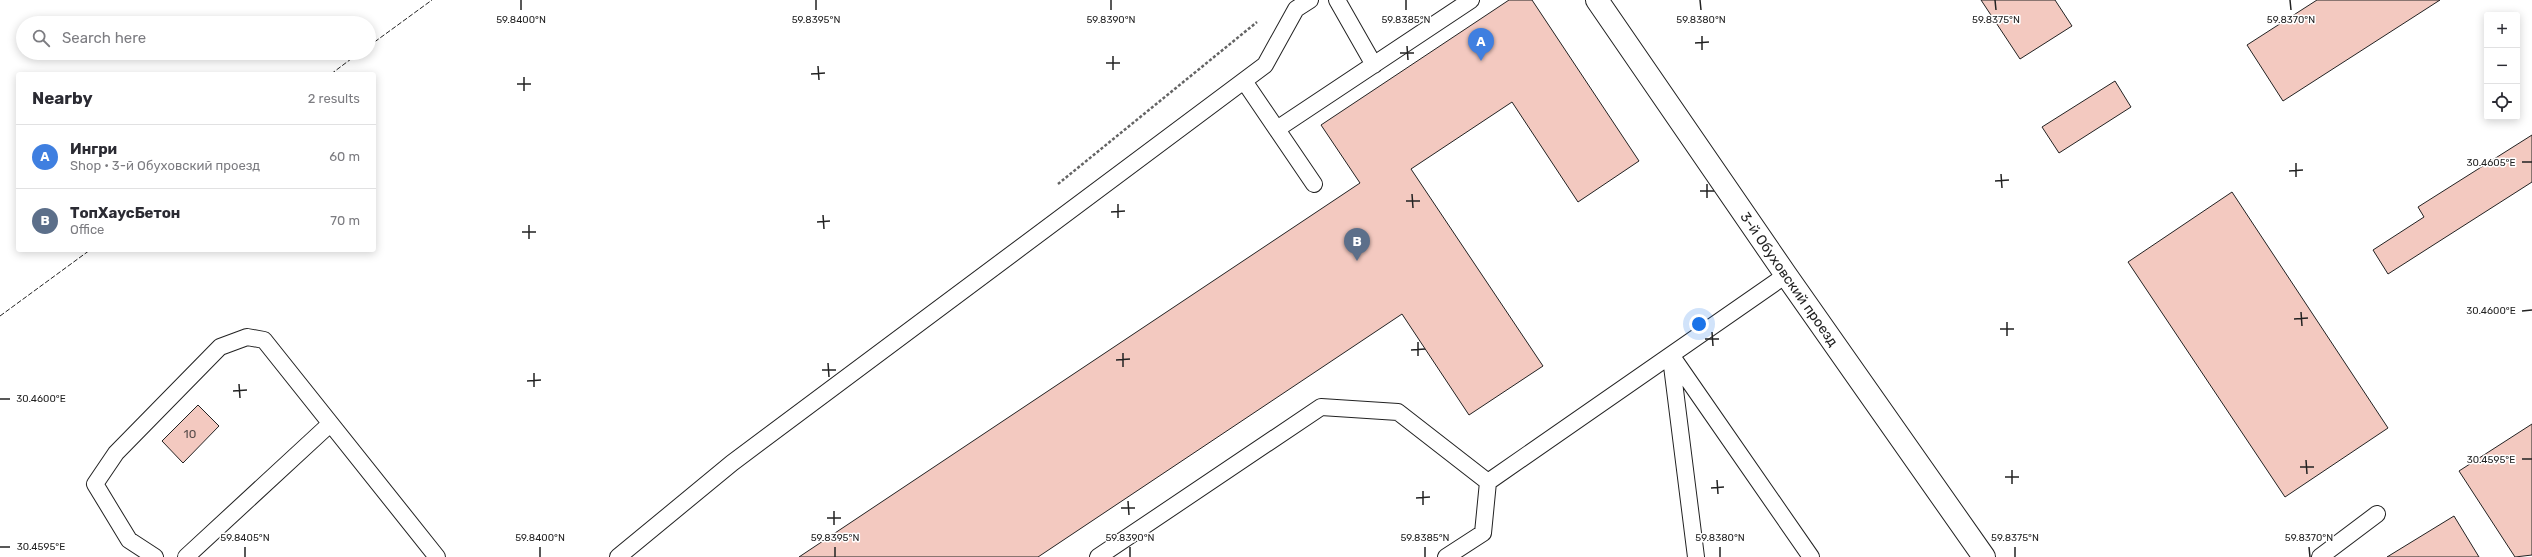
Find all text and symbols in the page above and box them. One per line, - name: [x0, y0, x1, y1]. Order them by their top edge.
- map controls: [2484, 12, 2520, 120]
- button: +: [2484, 12, 2520, 48]
- text: 59.8400°N: [496, 14, 546, 26]
- text: 59.8395°N: [792, 14, 840, 26]
- text: 59.8390°N: [1086, 14, 1136, 26]
- text: 59.8385°N: [1381, 14, 1431, 26]
- text: 59.8380°N: [1676, 14, 1726, 26]
- text: 59.8375°N: [1972, 14, 2020, 26]
- text: 59.8370°N: [2267, 14, 2315, 26]
- search box: [16, 16, 376, 60]
- icon: search: [30, 27, 52, 49]
- pin: A: [1468, 28, 1494, 61]
- text: Search here: [62, 29, 146, 47]
- button: −: [2484, 48, 2520, 84]
- button: locate: [2484, 84, 2520, 120]
- text: Nearby: [32, 88, 93, 108]
- text: 2 results: [308, 91, 360, 106]
- text: Ингри: [70, 140, 117, 158]
- text: A: [40, 149, 50, 164]
- text: 60 m: [329, 149, 360, 164]
- text: 30.4605°E: [2466, 157, 2516, 169]
- text: Shop · 3-й Обуховский проезд: [70, 158, 260, 173]
- text: ТопХаусБетон: [70, 204, 180, 222]
- street label: 3-й Обуховский проезд: [1737, 209, 1842, 350]
- text: B: [40, 213, 50, 228]
- text: 70 m: [330, 213, 360, 228]
- text: Office: [70, 222, 104, 237]
- pin: B: [1344, 228, 1370, 261]
- text: 30.4600°E: [2466, 305, 2516, 317]
- your location: [1689, 314, 1709, 334]
- text: 30.4600°E: [16, 393, 66, 405]
- house number: 10: [184, 427, 196, 441]
- text: 30.4595°E: [2467, 454, 2515, 466]
- text: 59.8405°N: [220, 532, 270, 544]
- text: 59.8400°N: [515, 532, 565, 544]
- text: 59.8395°N: [811, 532, 859, 544]
- text: 59.8390°N: [1105, 532, 1155, 544]
- text: 59.8385°N: [1400, 532, 1450, 544]
- text: 59.8380°N: [1695, 532, 1745, 544]
- text: 59.8375°N: [1991, 532, 2039, 544]
- text: 59.8370°N: [2285, 532, 2333, 544]
- text: 30.4595°E: [17, 541, 65, 553]

